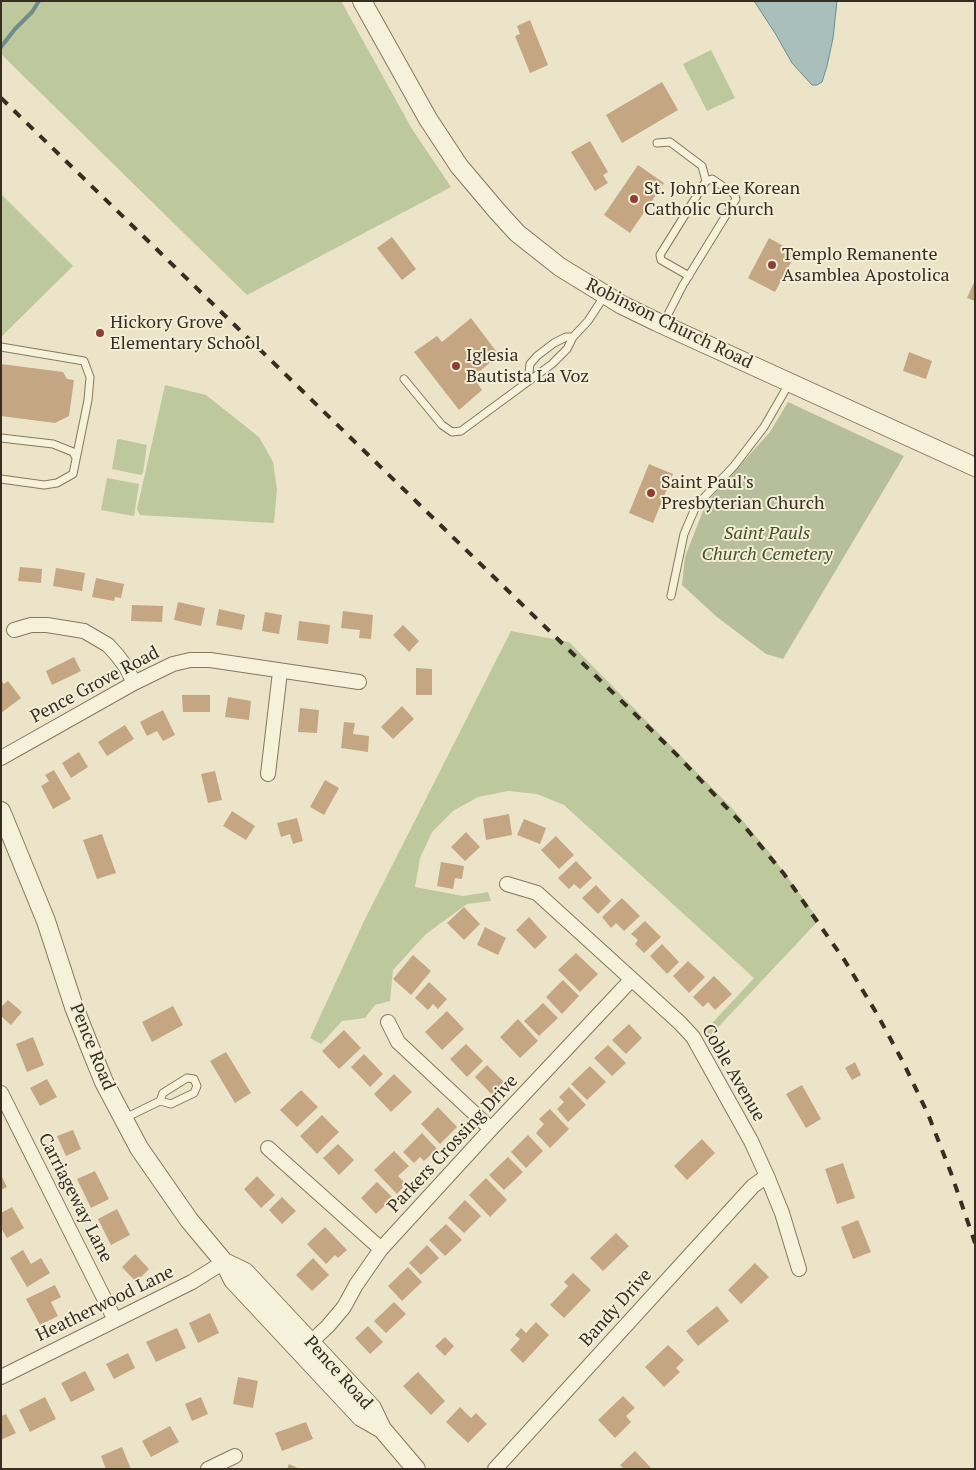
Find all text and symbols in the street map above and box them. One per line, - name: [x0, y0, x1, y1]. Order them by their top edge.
- place label: St. John Lee Korean Catholic Church: [644, 178, 800, 220]
- marker: St. John Lee Korean Catholic Church: [628, 193, 640, 205]
- place label: Templo Remanente Asamblea Apostolica: [782, 244, 950, 286]
- marker: Templo Remanente Asamblea Apostolica: [766, 259, 778, 271]
- street label: Robinson Church Road: [582, 274, 756, 374]
- place label: Hickory Grove Elementary School: [110, 312, 261, 354]
- marker: Hickory Grove Elementary School: [94, 327, 106, 339]
- place label: Iglesia Bautista La Voz: [466, 345, 589, 388]
- marker: Iglesia Bautista La Voz: [450, 360, 462, 372]
- place label: Saint Paul's Presbyterian Church: [661, 472, 825, 514]
- marker: Saint Paul's Presbyterian Church: [645, 487, 657, 499]
- park label: Saint Pauls Church Cemetery: [702, 523, 832, 566]
- street label: Pence Grove Road: [27, 642, 163, 728]
- street label: Pence Road: [65, 1000, 119, 1094]
- street label: Coble Avenue: [696, 1021, 770, 1125]
- street label: Parkers Crossing Drive: [383, 1071, 523, 1217]
- street label: Carriageway Lane: [33, 1130, 117, 1266]
- street label: Heatherwood Lane: [33, 1261, 177, 1347]
- street label: Bandy Drive: [575, 1265, 657, 1351]
- street label: Pence Road: [299, 1332, 377, 1414]

